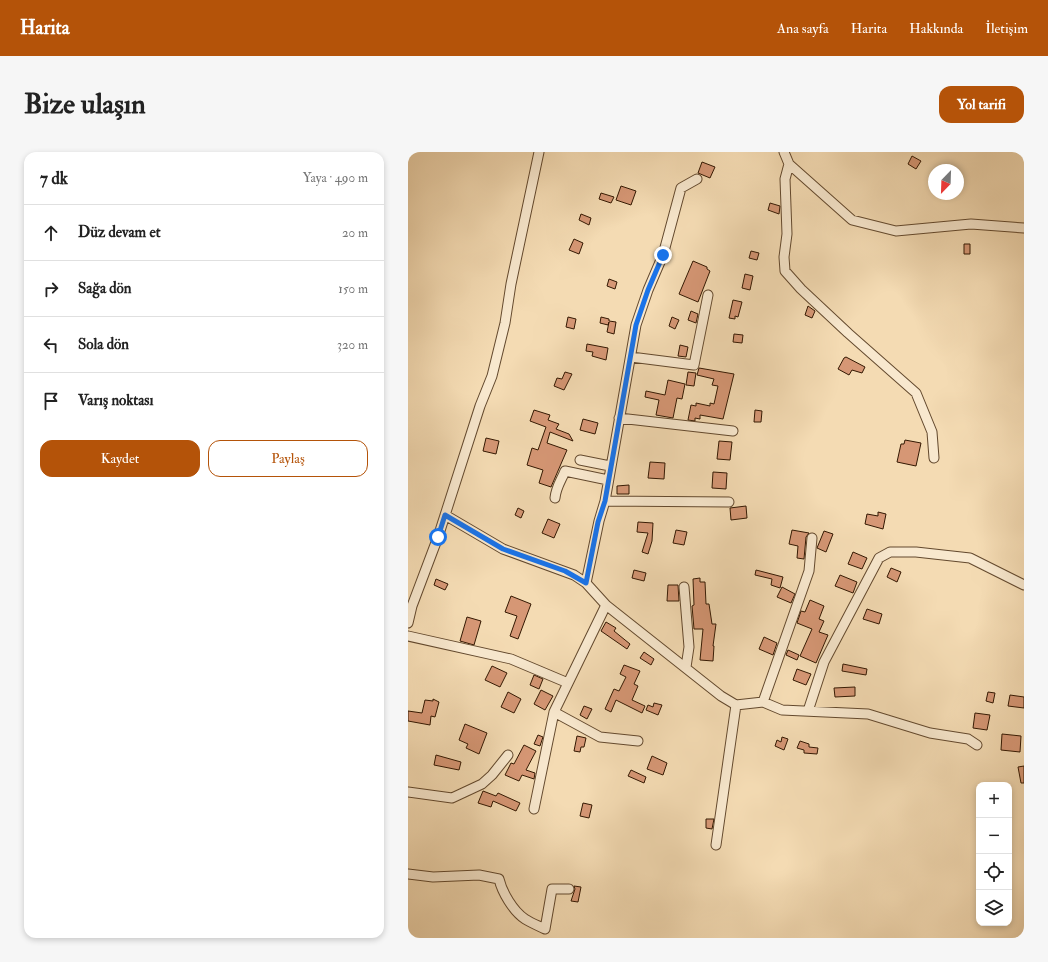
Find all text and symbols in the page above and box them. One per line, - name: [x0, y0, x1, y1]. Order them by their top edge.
- text: Harita: [20, 16, 70, 40]
- text: Ana sayfa: [777, 20, 829, 37]
- text: Harita: [851, 20, 887, 37]
- text: Hakkında: [909, 20, 963, 37]
- text: İletişim: [985, 20, 1028, 37]
- button: Yol tarifi: [939, 86, 1024, 123]
- text: Bize ulaşın: [24, 87, 146, 122]
- north arrow: [928, 164, 964, 200]
- text: 7 dk: [40, 168, 68, 189]
- text: Yaya · 490 m: [303, 170, 368, 186]
- icon: ahead: [40, 222, 62, 244]
- text: Düz devam et: [78, 223, 161, 242]
- text: 20 m: [342, 225, 368, 241]
- route end: [654, 246, 672, 264]
- icon: right: [40, 278, 62, 300]
- text: Sağa dön: [78, 279, 132, 298]
- text: 150 m: [338, 281, 368, 297]
- icon: left: [40, 334, 62, 356]
- text: Sola dön: [78, 335, 129, 354]
- text: 320 m: [337, 337, 368, 353]
- icon: arrive: [40, 390, 62, 412]
- text: Varış noktası: [78, 391, 153, 410]
- button: Kaydet: [40, 440, 200, 477]
- button: Paylaş: [208, 440, 368, 477]
- route start: [429, 528, 447, 546]
- map controls: [976, 782, 1012, 926]
- button: +: [976, 782, 1012, 818]
- button: −: [976, 818, 1012, 854]
- button: locate: [976, 854, 1012, 890]
- button: layers: [976, 890, 1012, 926]

